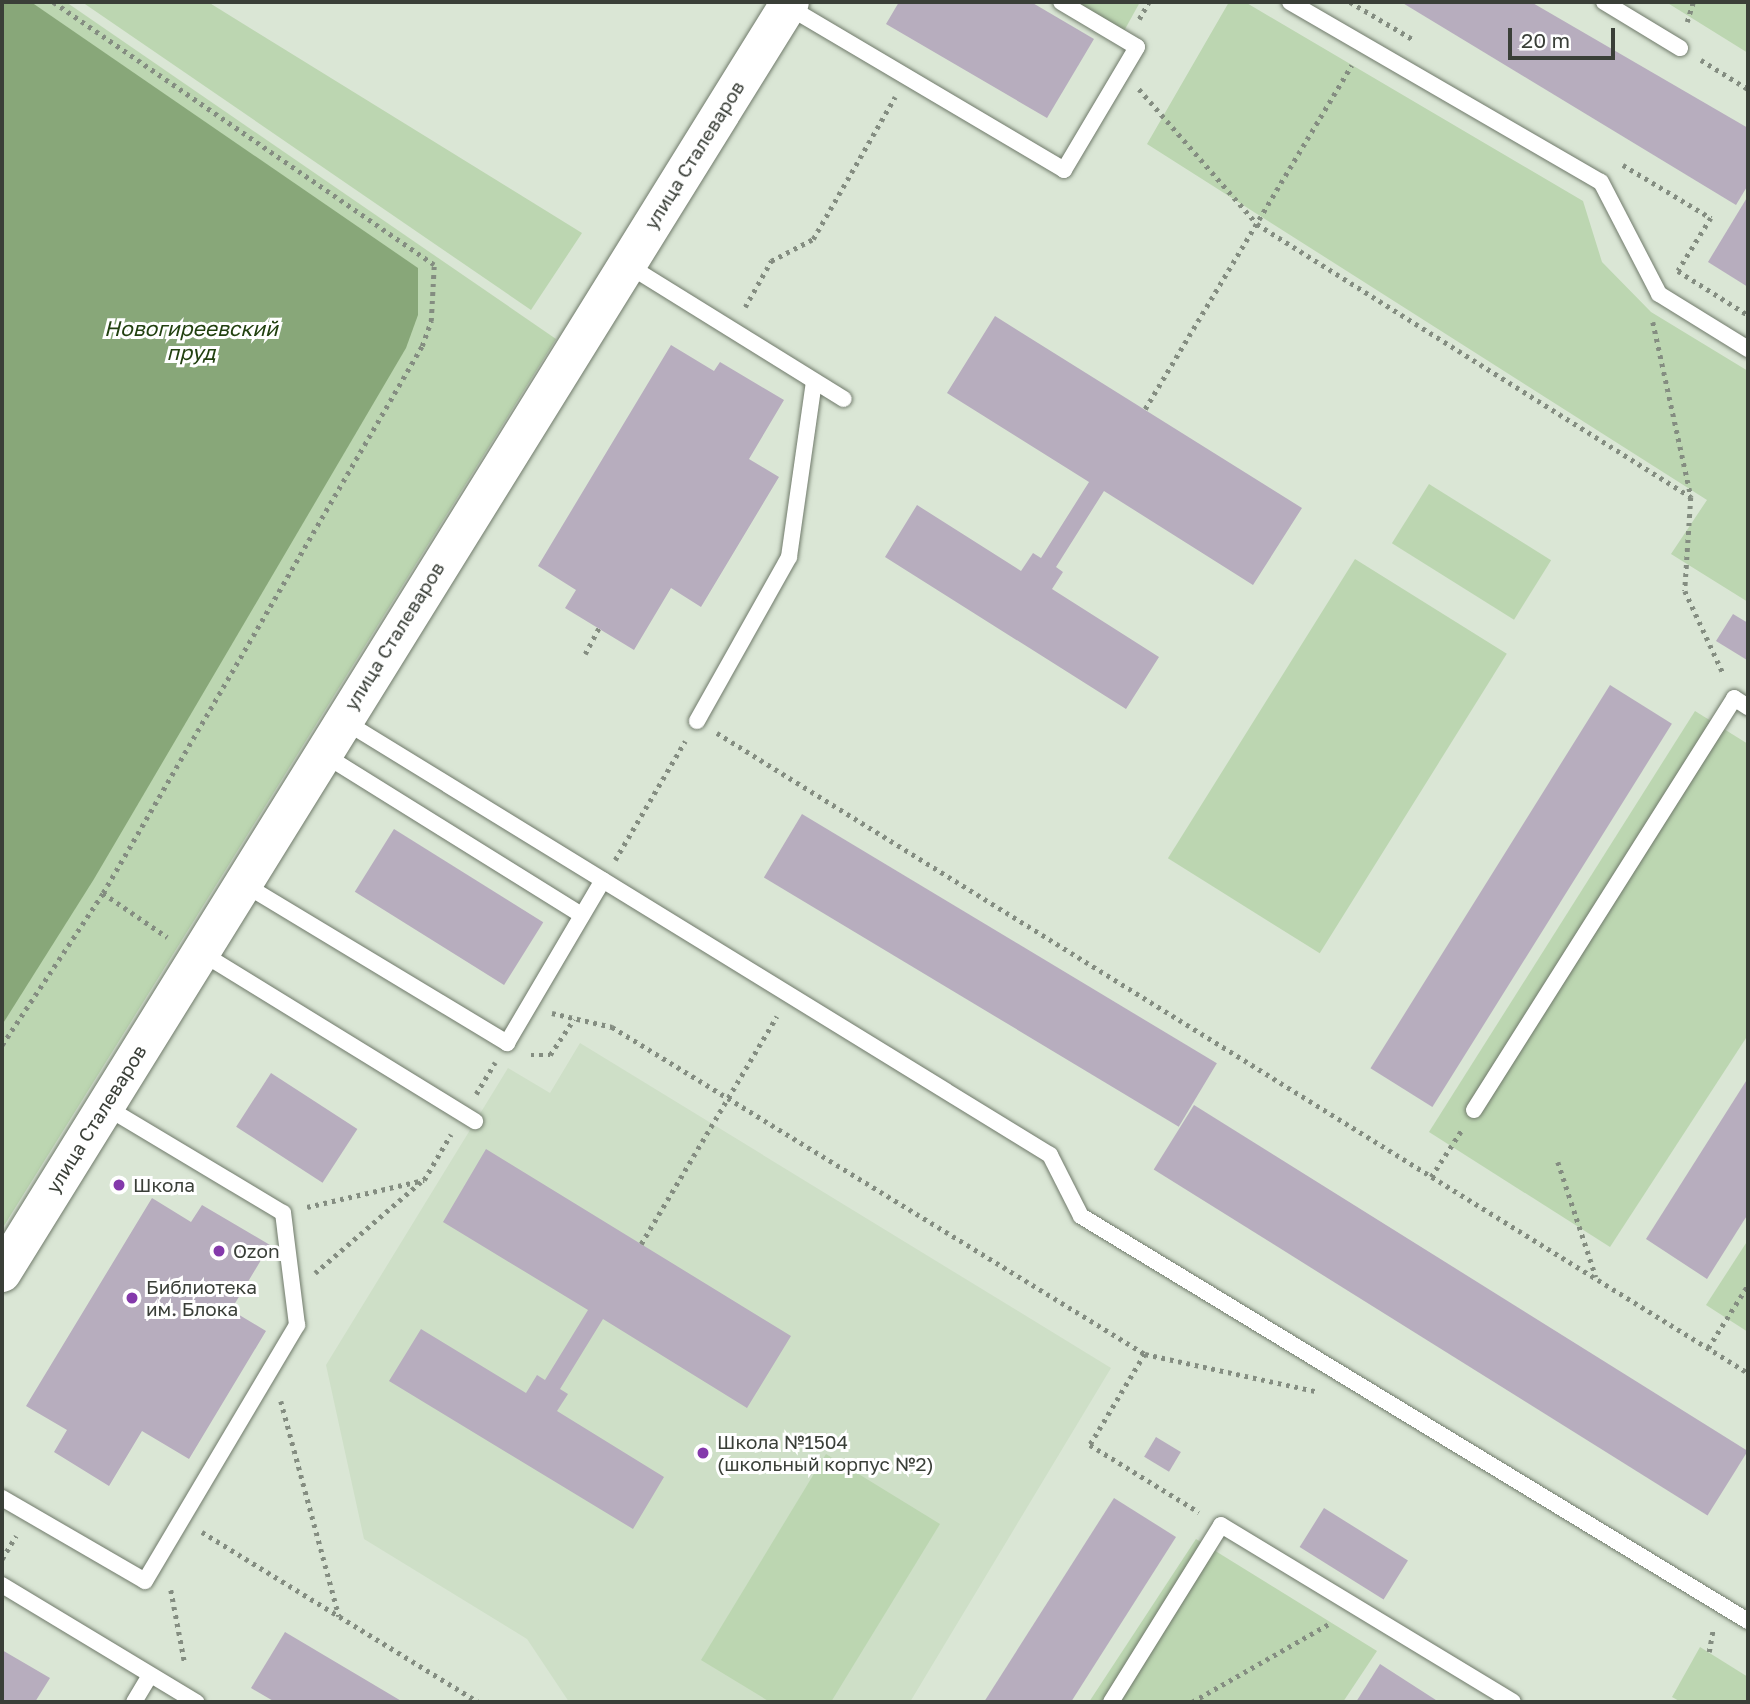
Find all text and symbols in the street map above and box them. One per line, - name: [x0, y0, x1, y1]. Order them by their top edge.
- scale bar: [1512, 14, 1619, 58]
- text: 20 m: [1521, 27, 1570, 53]
- street label: улица Сталеваров: [639, 77, 749, 233]
- water label: Новогиреевский пруд: [104, 315, 278, 365]
- street label: улица Сталеваров: [339, 558, 449, 714]
- street label: улица Сталеваров: [41, 1041, 151, 1197]
- place label: Школа: [133, 1174, 195, 1196]
- marker: Школа: [111, 1177, 127, 1193]
- place label: Ozon: [233, 1240, 280, 1262]
- marker: Ozon: [211, 1243, 227, 1259]
- place label: Библиотека им. Блока: [146, 1276, 257, 1320]
- marker: Библиотека им. Блока: [124, 1290, 140, 1306]
- place label: Школа №1504 (школьный корпус №2): [717, 1431, 934, 1475]
- marker: Школа №1504 (школьный корпус №2): [695, 1445, 711, 1461]

